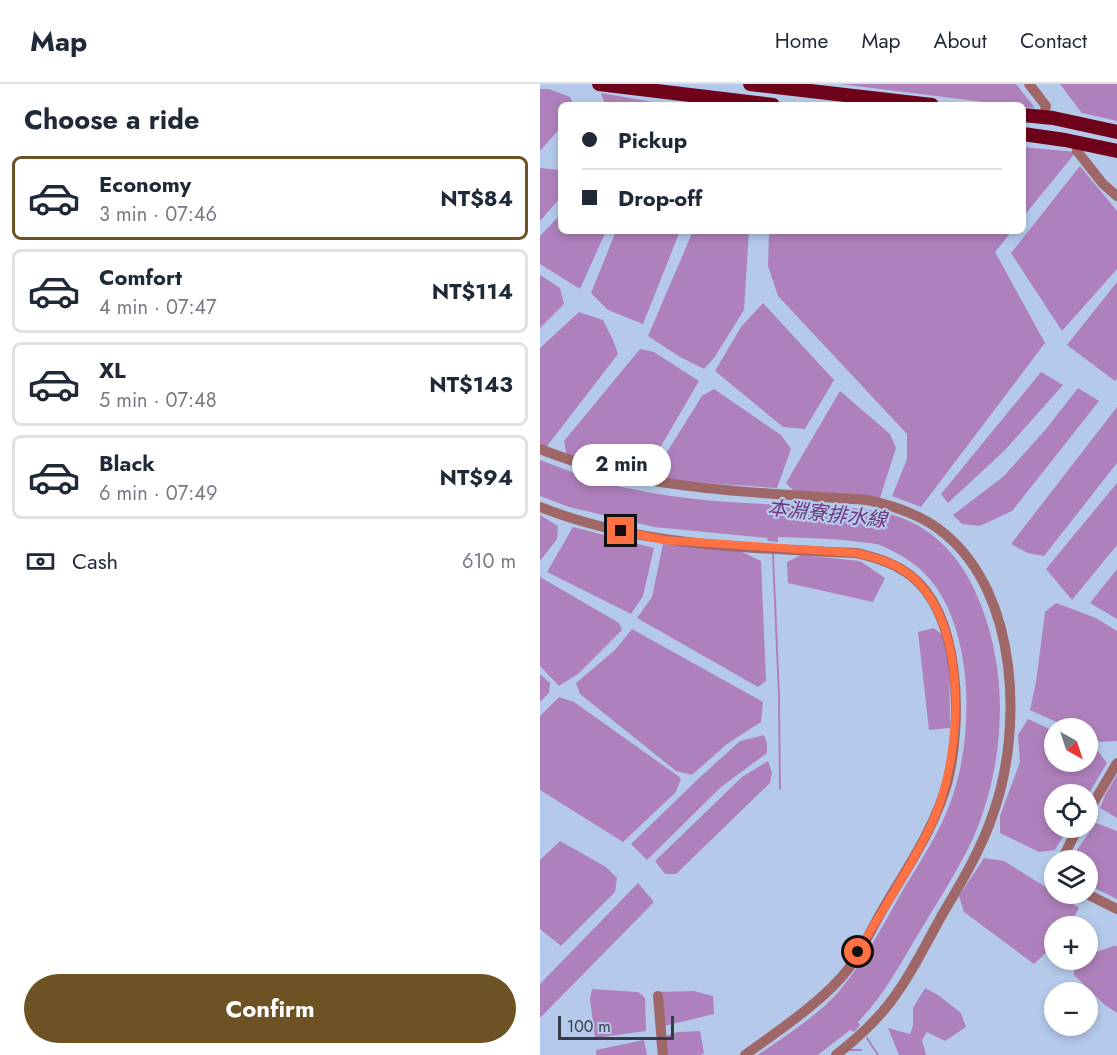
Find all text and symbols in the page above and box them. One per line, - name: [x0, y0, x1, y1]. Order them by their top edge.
- text: Map: [30, 21, 87, 62]
- text: Home: [775, 26, 828, 56]
- text: Map: [861, 26, 901, 56]
- text: About: [934, 26, 987, 56]
- text: Contact: [1020, 26, 1087, 56]
- text: Choose a ride: [24, 100, 199, 139]
- text: Pickup: [618, 124, 687, 156]
- text: Economy: [99, 168, 191, 200]
- icon: car: [27, 171, 81, 225]
- text: NT$84: [440, 182, 513, 214]
- text: Drop-off: [618, 182, 702, 214]
- text: 3 min · 07:46: [99, 200, 217, 229]
- text: Comfort: [99, 261, 182, 293]
- icon: car: [27, 264, 81, 318]
- text: NT$114: [432, 275, 513, 307]
- text: 4 min · 07:47: [99, 293, 217, 322]
- text: XL: [99, 354, 126, 386]
- icon: car: [27, 357, 81, 411]
- text: NT$143: [429, 368, 513, 400]
- text: 5 min · 07:48: [99, 386, 217, 415]
- callout: 2 min: [572, 444, 670, 486]
- text: Black: [99, 447, 155, 479]
- icon: car: [27, 450, 81, 504]
- text: 2 min: [595, 450, 648, 479]
- text: NT$94: [439, 461, 513, 493]
- text: 6 min · 07:49: [99, 479, 218, 508]
- water label: 本淵寮排水線: [766, 493, 890, 535]
- route end: [607, 517, 634, 544]
- icon: cash: [24, 545, 57, 578]
- text: Cash: [72, 545, 118, 577]
- text: 610 m: [462, 547, 516, 576]
- north arrow: [1044, 718, 1098, 772]
- map controls: [1044, 718, 1098, 1036]
- button: locate: [1044, 784, 1098, 838]
- button: layers: [1044, 850, 1098, 904]
- button: +: [1044, 916, 1098, 970]
- route start: [844, 938, 871, 965]
- button: Confirm: [24, 974, 516, 1043]
- button: −: [1044, 982, 1098, 1036]
- scale bar: [558, 1013, 674, 1040]
- text: 100 m: [567, 1015, 611, 1038]

